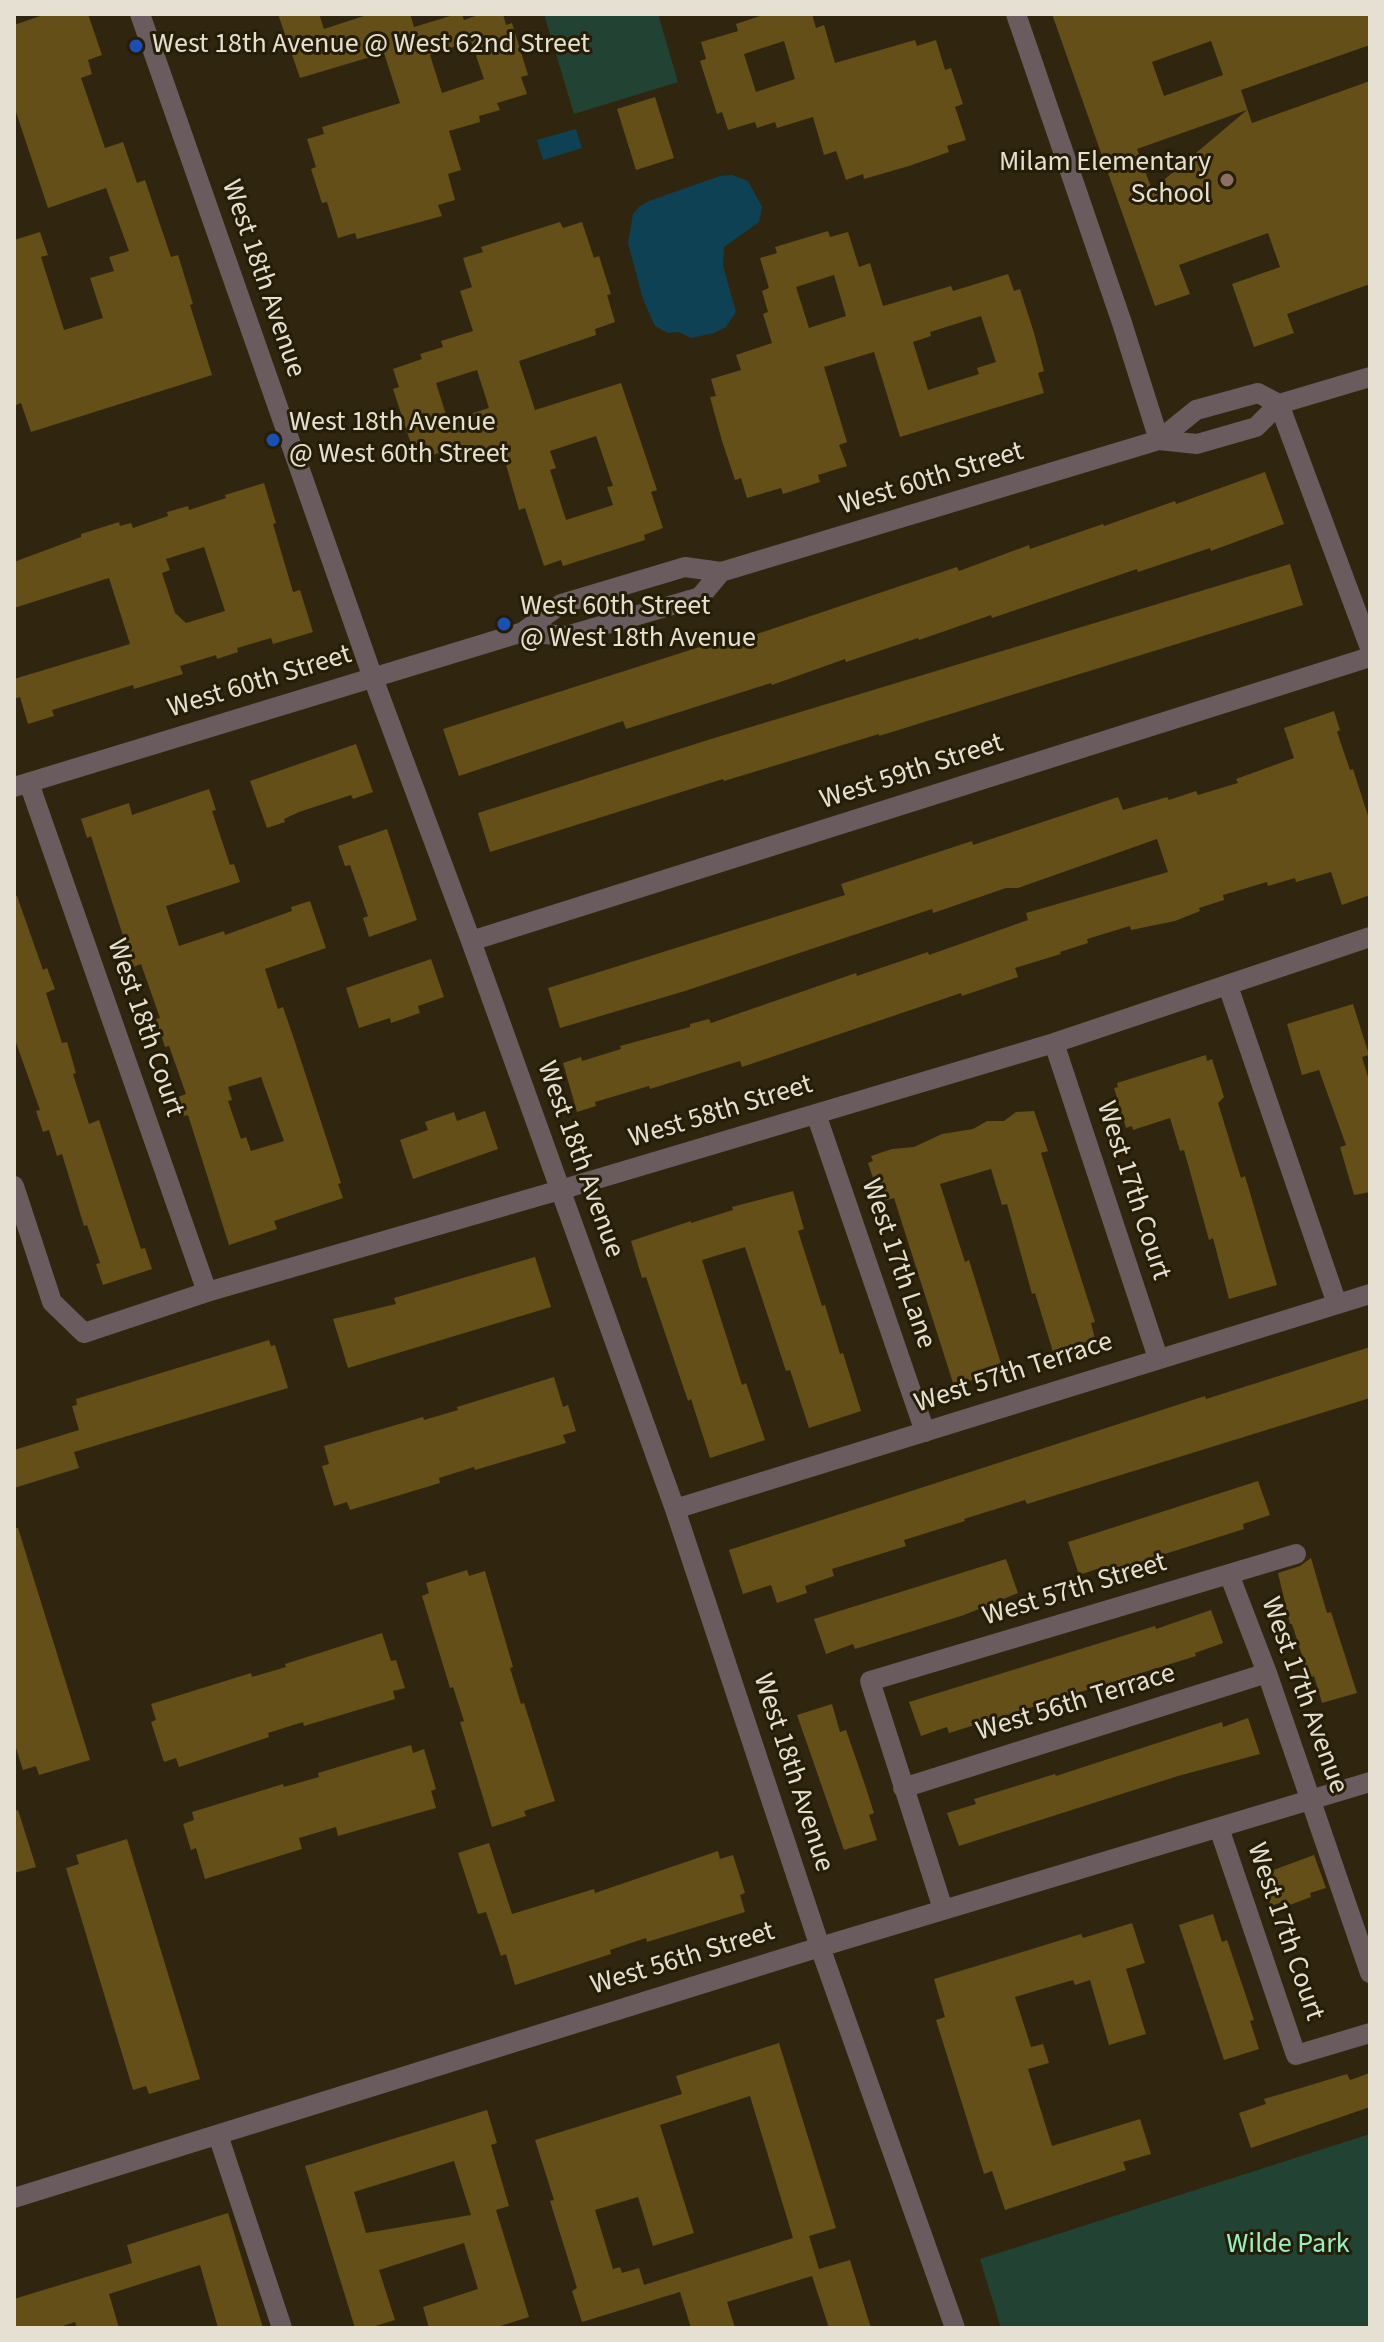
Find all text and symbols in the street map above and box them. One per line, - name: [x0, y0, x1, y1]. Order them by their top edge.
- place label: West 18th Avenue @ West 62nd Street: [152, 29, 590, 63]
- marker: West 18th Avenue @ West 62nd Street: [127, 37, 145, 55]
- place label: Milam Elementary School: [999, 147, 1211, 213]
- marker: Milam Elementary School: [1218, 171, 1236, 189]
- street label: West 18th Avenue: [212, 176, 312, 382]
- place label: West 18th Avenue @ West 60th Street: [289, 407, 509, 473]
- marker: West 18th Avenue @ West 60th Street: [264, 431, 282, 449]
- street label: West 60th Street: [836, 436, 1028, 524]
- place label: West 60th Street @ West 18th Avenue: [520, 591, 756, 657]
- marker: West 60th Street @ West 18th Avenue: [495, 615, 513, 633]
- street label: West 60th Street: [164, 639, 356, 727]
- street label: West 59th Street: [816, 728, 1008, 818]
- street label: West 18th Court: [98, 935, 190, 1121]
- street label: West 18th Avenue: [528, 1057, 630, 1263]
- street label: West 58th Street: [625, 1069, 817, 1157]
- street label: West 17th Court: [1087, 1097, 1177, 1285]
- street label: West 17th Lane: [852, 1175, 942, 1353]
- street label: West 57th Terrace: [911, 1326, 1117, 1422]
- street label: West 57th Street: [979, 1547, 1171, 1635]
- street label: West 17th Avenue: [1252, 1593, 1354, 1799]
- street label: West 56th Terrace: [972, 1658, 1180, 1750]
- street label: West 18th Avenue: [744, 1670, 840, 1876]
- street label: West 17th Court: [1238, 1839, 1330, 2025]
- street label: West 56th Street: [587, 1916, 779, 2004]
- park label: Wilde Park: [1226, 2229, 1350, 2263]

